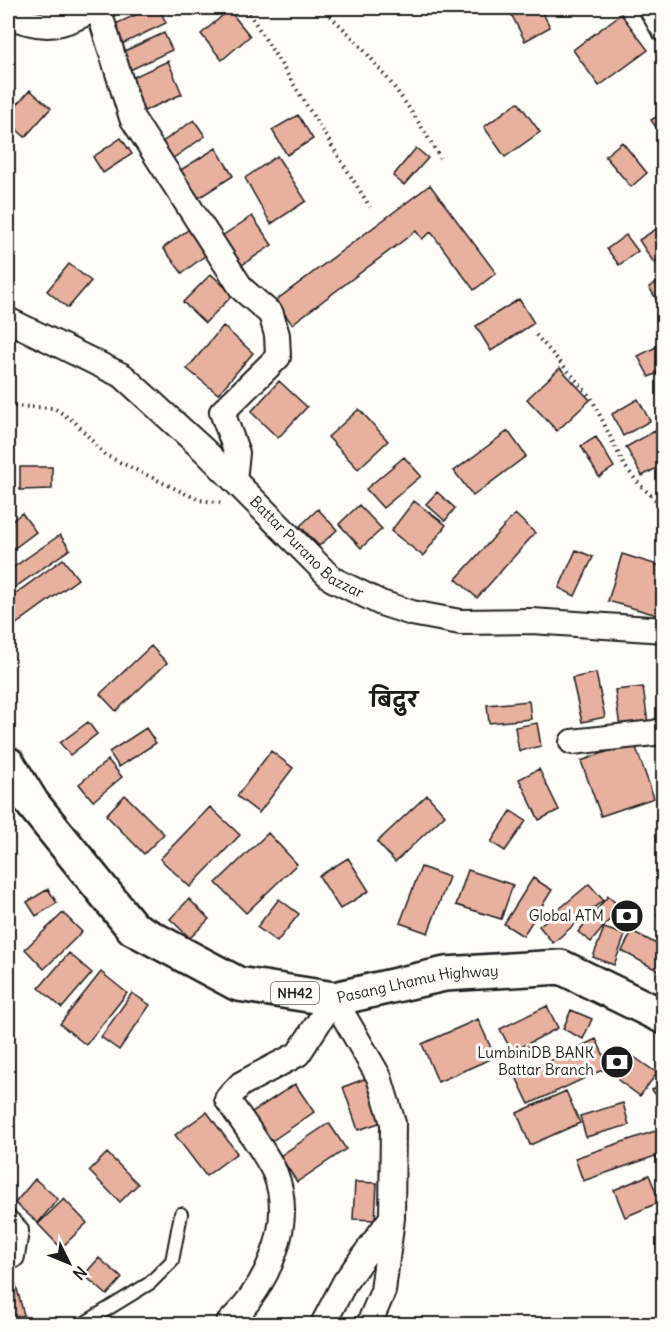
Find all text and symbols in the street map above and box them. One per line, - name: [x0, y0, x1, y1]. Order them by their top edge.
- street label: Battar Purano Bazzar: [246, 492, 367, 602]
- district label: बिदुर: [368, 684, 420, 716]
- bank icon: Global ATM: [609, 898, 645, 934]
- place label: Global ATM: [529, 906, 604, 925]
- street label: Pasang Lhamu Highway: [335, 961, 499, 1007]
- road number: NH42: [271, 982, 319, 1004]
- place label: LumbiniDB BANK Battar Branch: [477, 1043, 595, 1079]
- bank icon: LumbiniDB BANK Battar Branch: [599, 1044, 635, 1080]
- north arrow: [39, 1233, 99, 1293]
- text: N: [69, 1262, 91, 1284]

